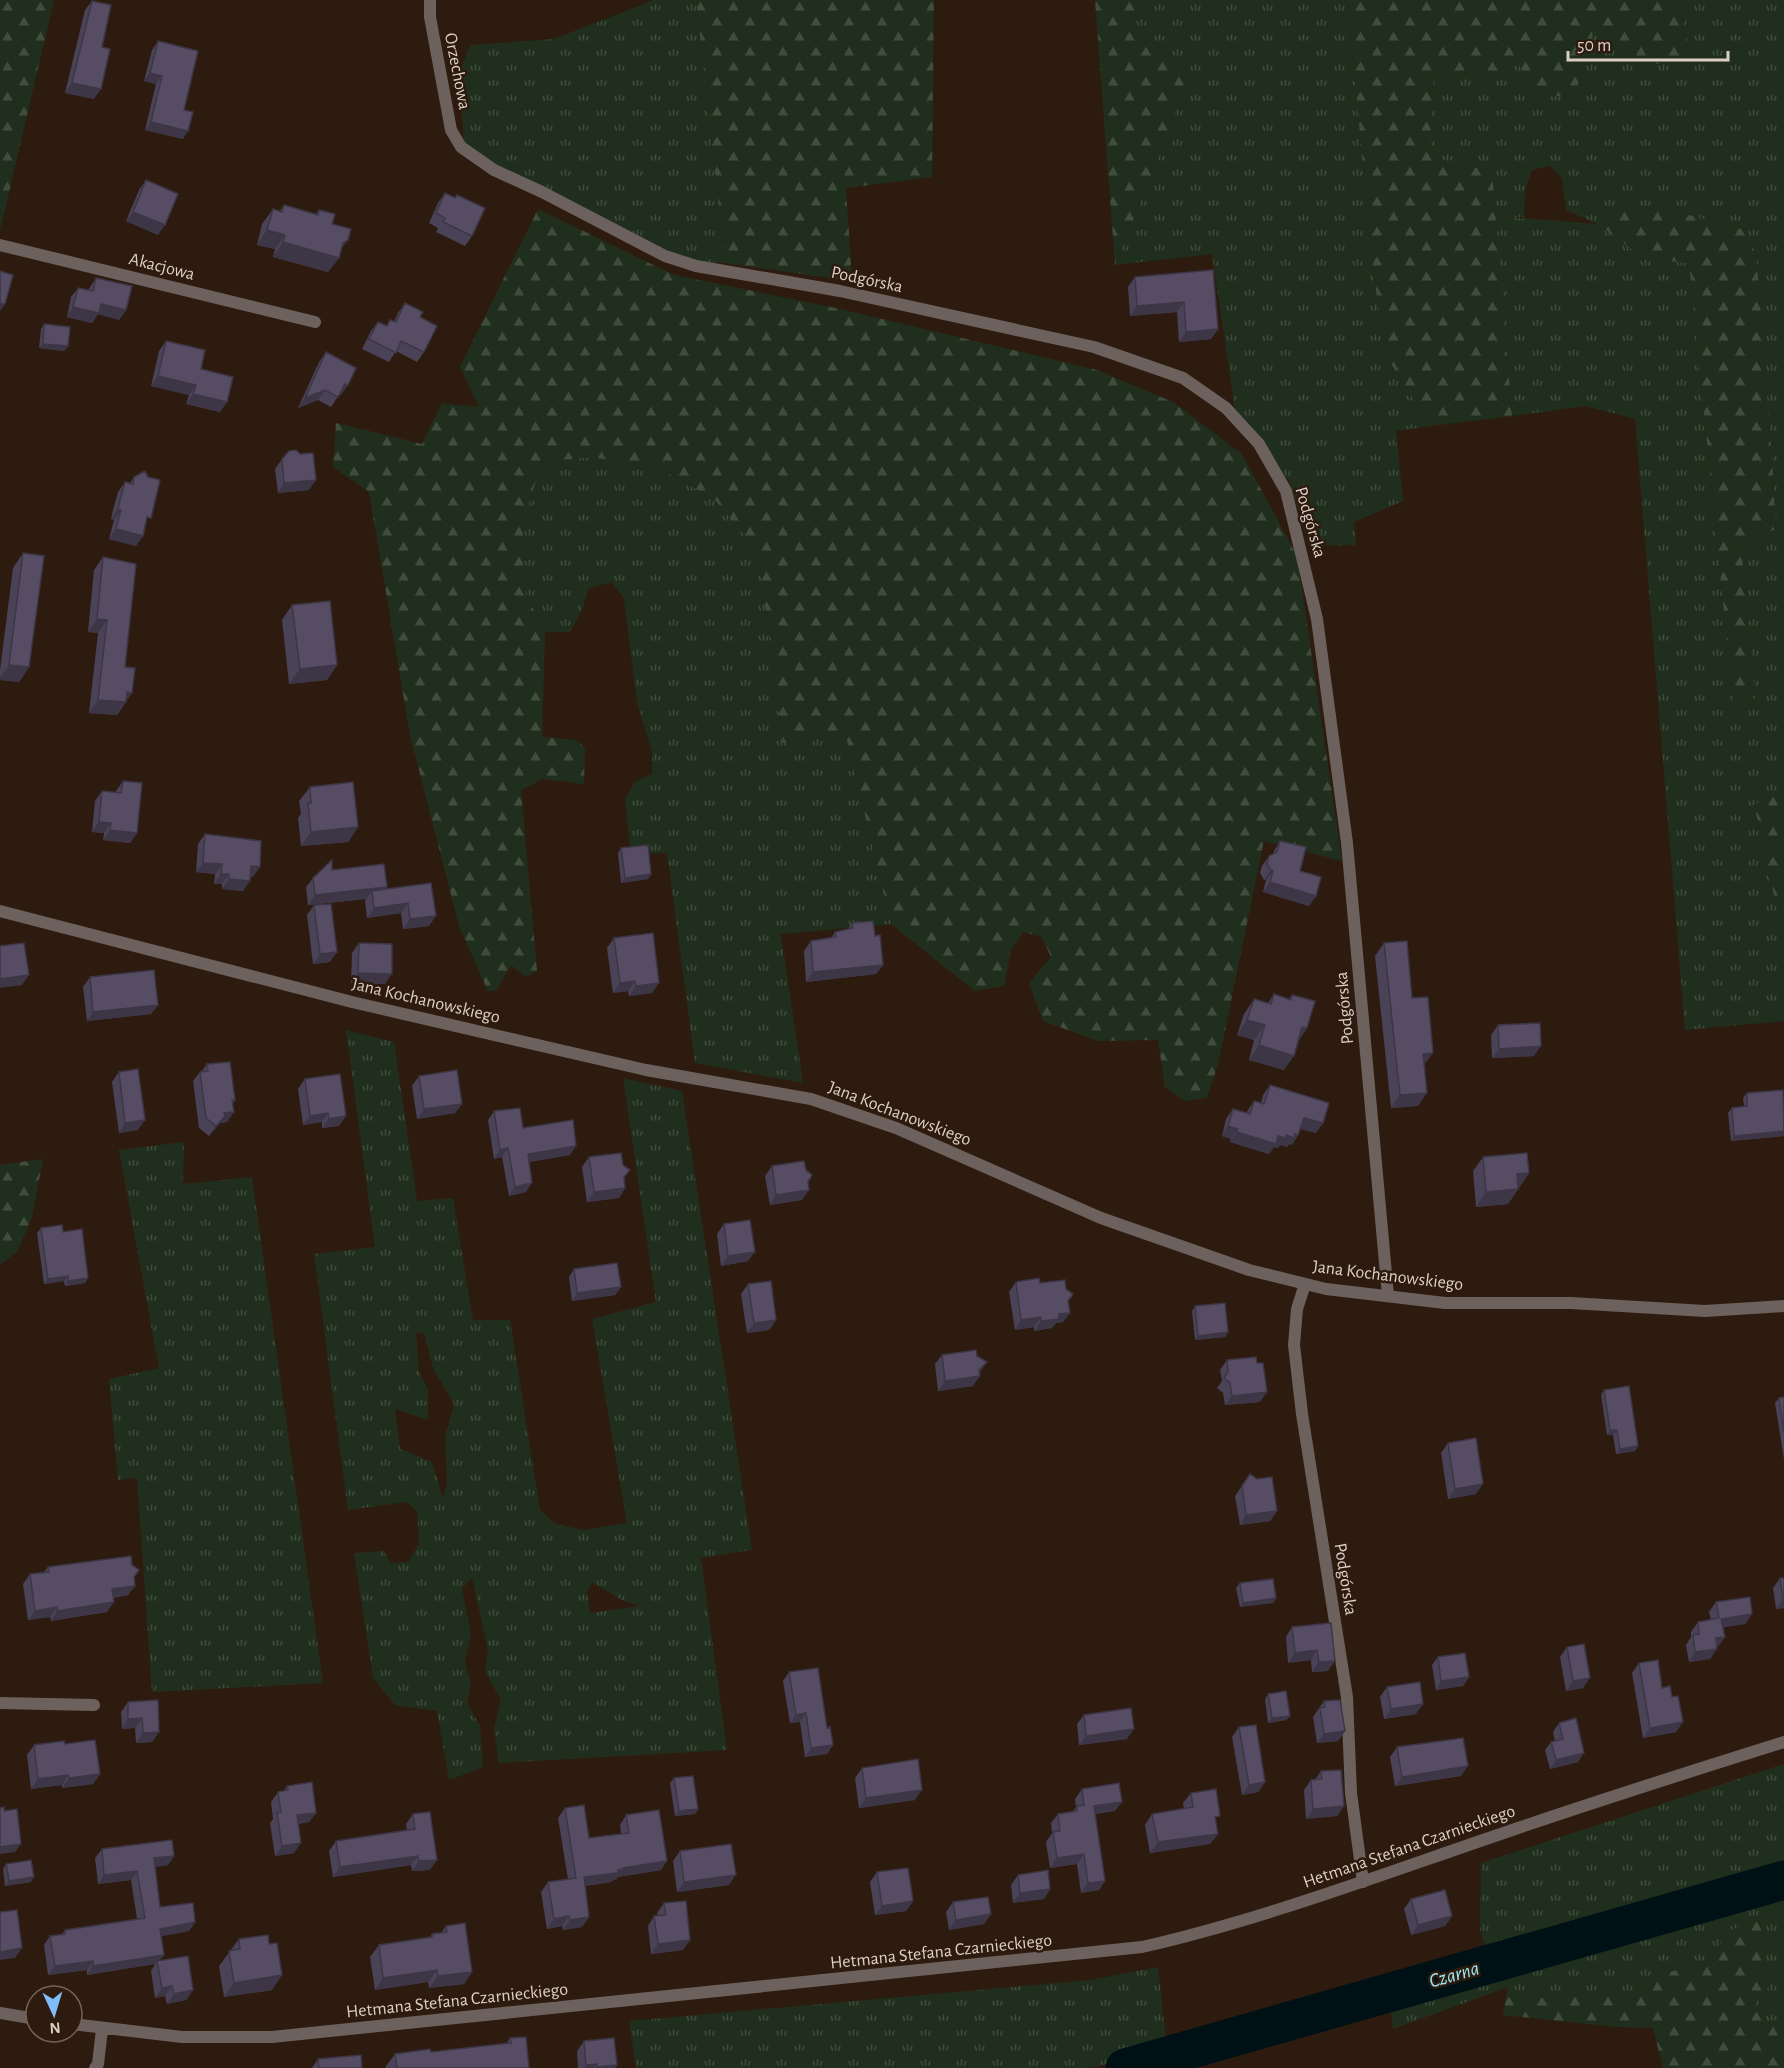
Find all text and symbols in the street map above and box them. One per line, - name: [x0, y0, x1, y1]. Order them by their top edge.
- scale bar: [1568, 24, 1728, 62]
- street label: Orzechowa: [441, 31, 473, 111]
- text: 50 m: [1577, 37, 1611, 55]
- street label: Akacjowa: [127, 250, 196, 284]
- street label: Podgórska: [829, 264, 904, 296]
- street label: Podgórska: [1291, 485, 1329, 560]
- street label: Podgórska: [1333, 971, 1357, 1045]
- street label: Jana Kochanowskiego: [350, 975, 502, 1027]
- street label: Jana Kochanowskiego: [826, 1078, 974, 1150]
- street label: Jana Kochanowskiego: [1312, 1258, 1464, 1294]
- street label: Podgórska: [1330, 1542, 1360, 1617]
- street label: Hetmana Stefana Czarnieckiego: [1301, 1802, 1518, 1892]
- street label: Hetmana Stefana Czarnieckiego: [829, 1931, 1053, 1973]
- water label: Czarna: [1427, 1958, 1482, 1992]
- street label: Hetmana Stefana Czarnieckiego: [345, 1980, 569, 2022]
- north arrow: [24, 1984, 84, 2044]
- text: N: [49, 2020, 61, 2036]

